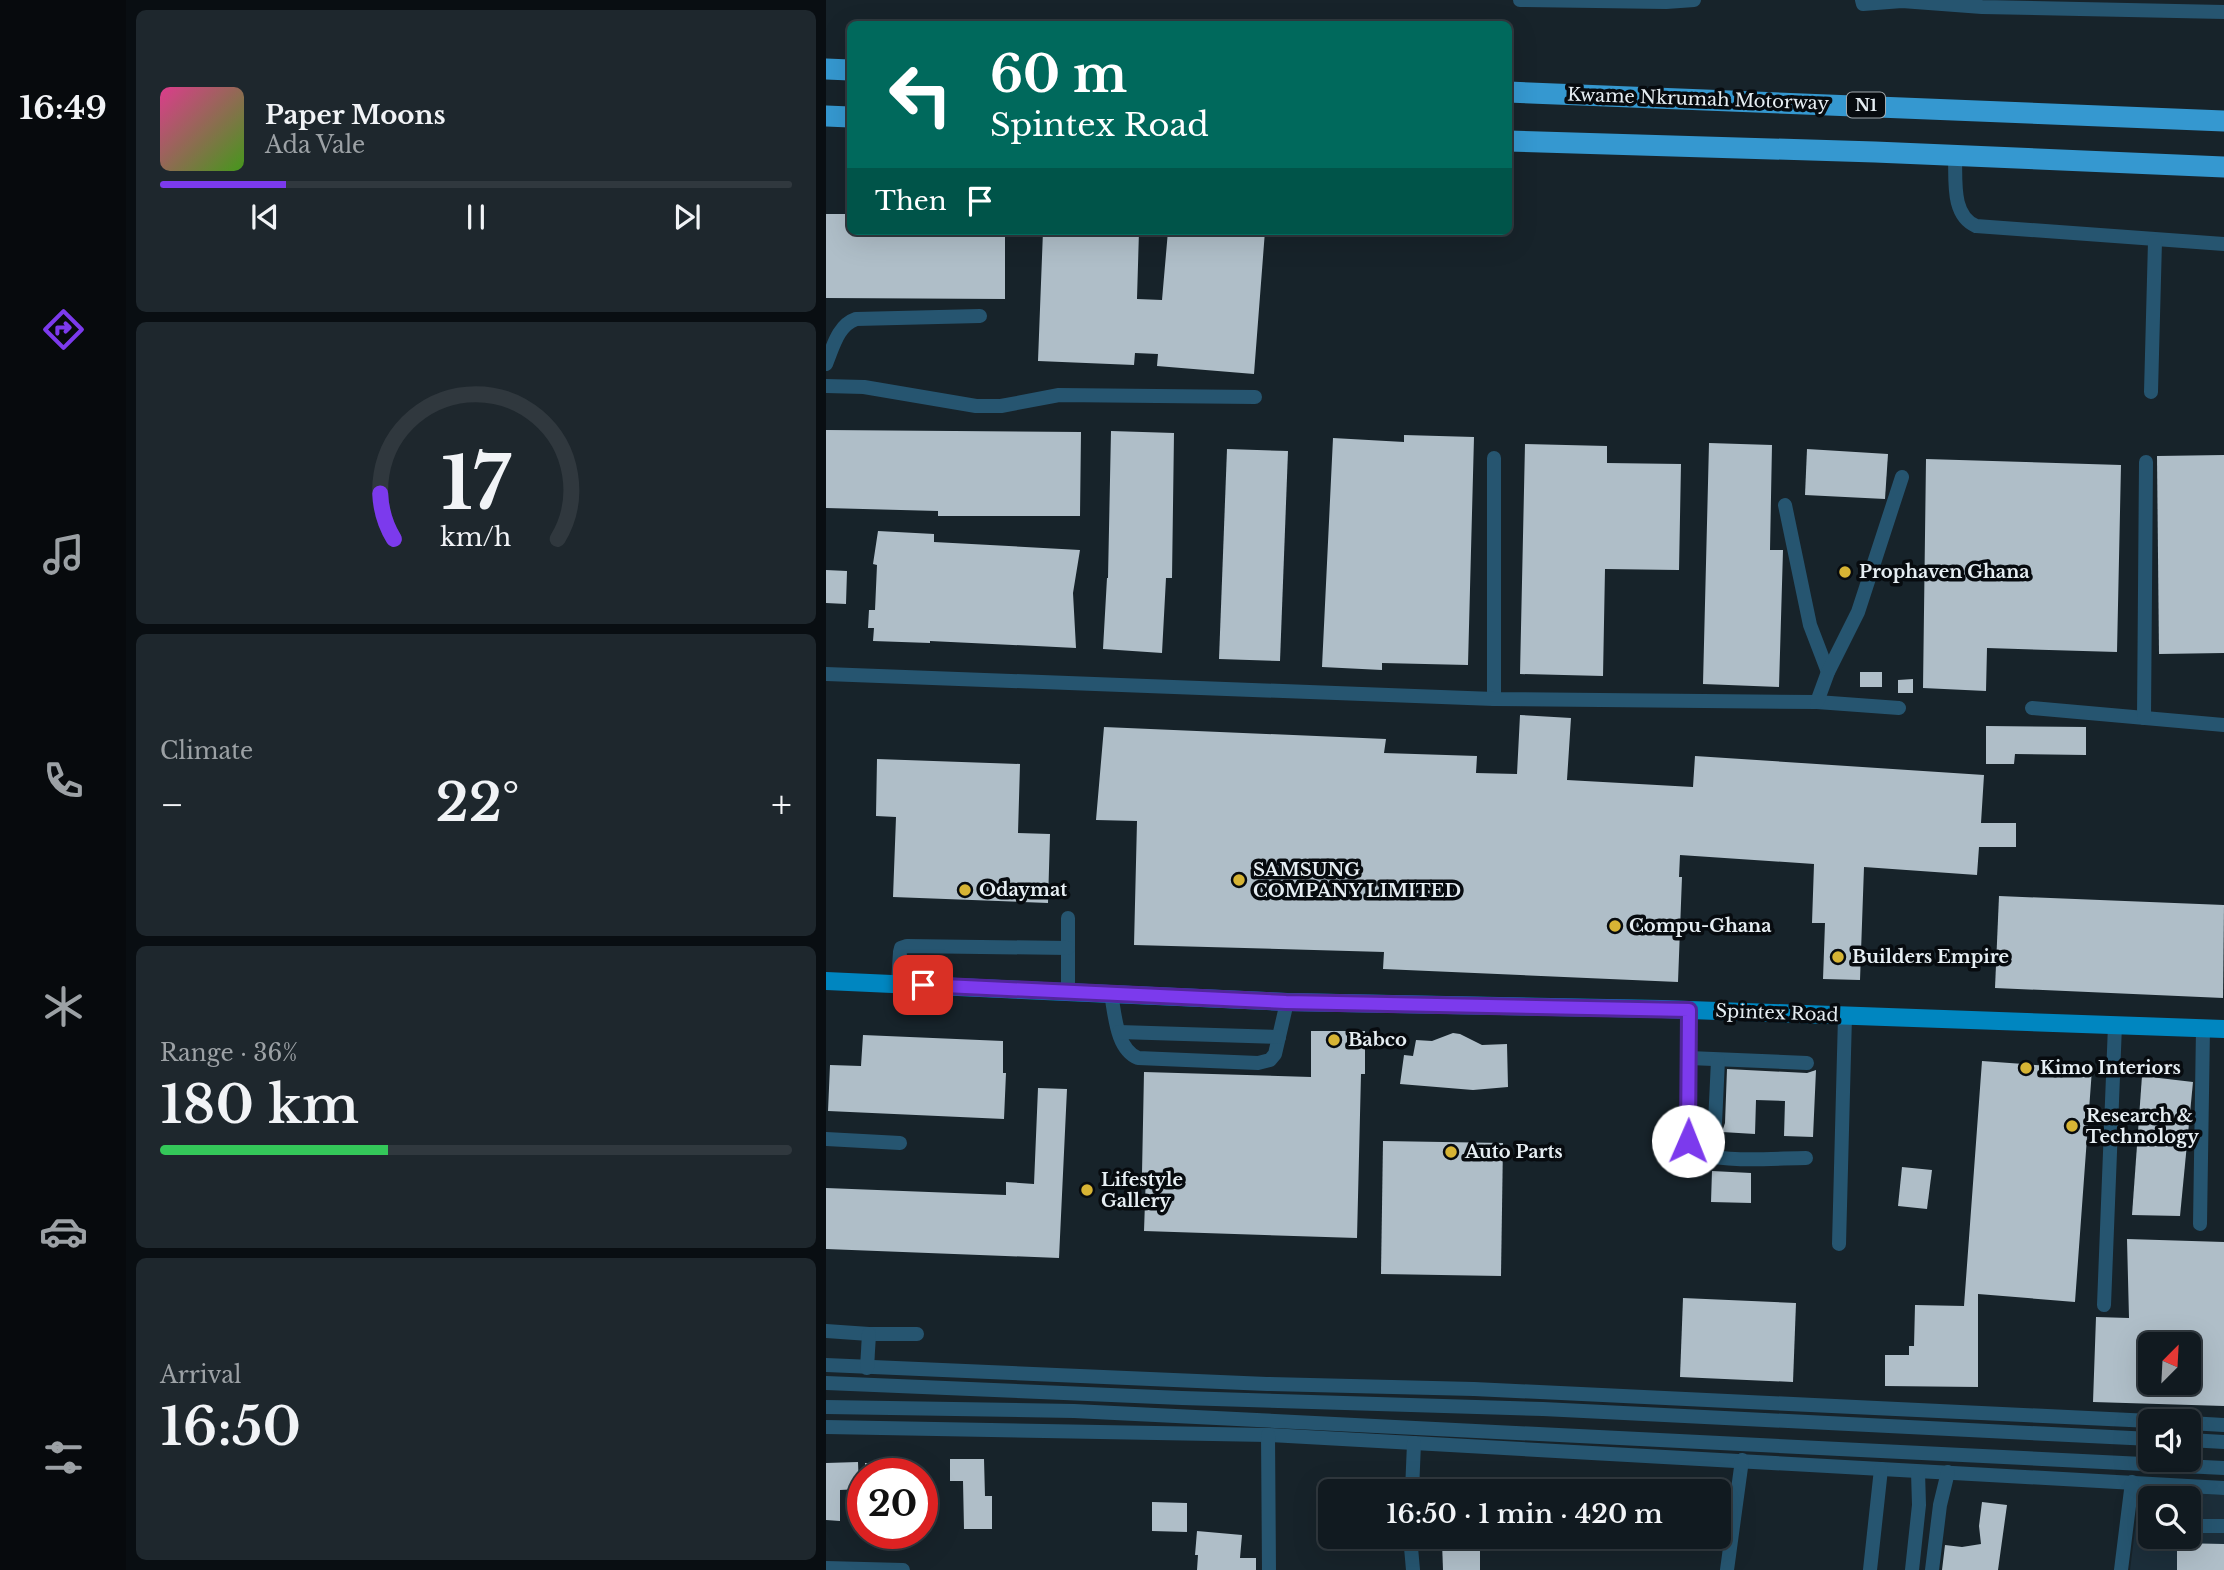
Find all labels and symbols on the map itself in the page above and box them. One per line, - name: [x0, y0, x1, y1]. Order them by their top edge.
- street label: Kwame Nkrumah Motorway: [1567, 83, 1830, 115]
- road number: N1: [1847, 92, 1885, 118]
- place label: Prophaven Ghana: [1859, 561, 2030, 583]
- marker: Prophaven Ghana: [1837, 564, 1853, 580]
- place label: SAMSUNG COMPANY LIMITED: [1253, 859, 1461, 902]
- marker: SAMSUNG COMPANY LIMITED: [1231, 872, 1247, 888]
- place label: Odaymat: [979, 879, 1067, 901]
- marker: Odaymat: [957, 882, 973, 898]
- place label: Compu-Ghana: [1629, 915, 1772, 937]
- marker: Compu-Ghana: [1607, 918, 1623, 934]
- place label: Builders Empire: [1852, 946, 2009, 968]
- marker: Builders Empire: [1830, 949, 1846, 965]
- pin: [893, 955, 953, 1015]
- street label: Spintex Road: [1715, 1000, 1839, 1026]
- place label: Babco: [1348, 1029, 1407, 1051]
- marker: Babco: [1326, 1032, 1342, 1048]
- place label: Kimo Interiors: [2040, 1057, 2181, 1079]
- marker: Kimo Interiors: [2018, 1060, 2034, 1076]
- position arrow: [1651, 1104, 1725, 1178]
- place label: Research & Technology: [2086, 1105, 2199, 1148]
- marker: Research & Technology: [2064, 1118, 2080, 1134]
- place label: Auto Parts: [1464, 1141, 1563, 1163]
- marker: Auto Parts: [1443, 1144, 1459, 1160]
- place label: Lifestyle Gallery: [1101, 1169, 1183, 1212]
- marker: Lifestyle Gallery: [1079, 1182, 1095, 1198]
- north arrow: [2138, 1332, 2202, 1395]
- speed limit sign: 20: [847, 1458, 938, 1549]

